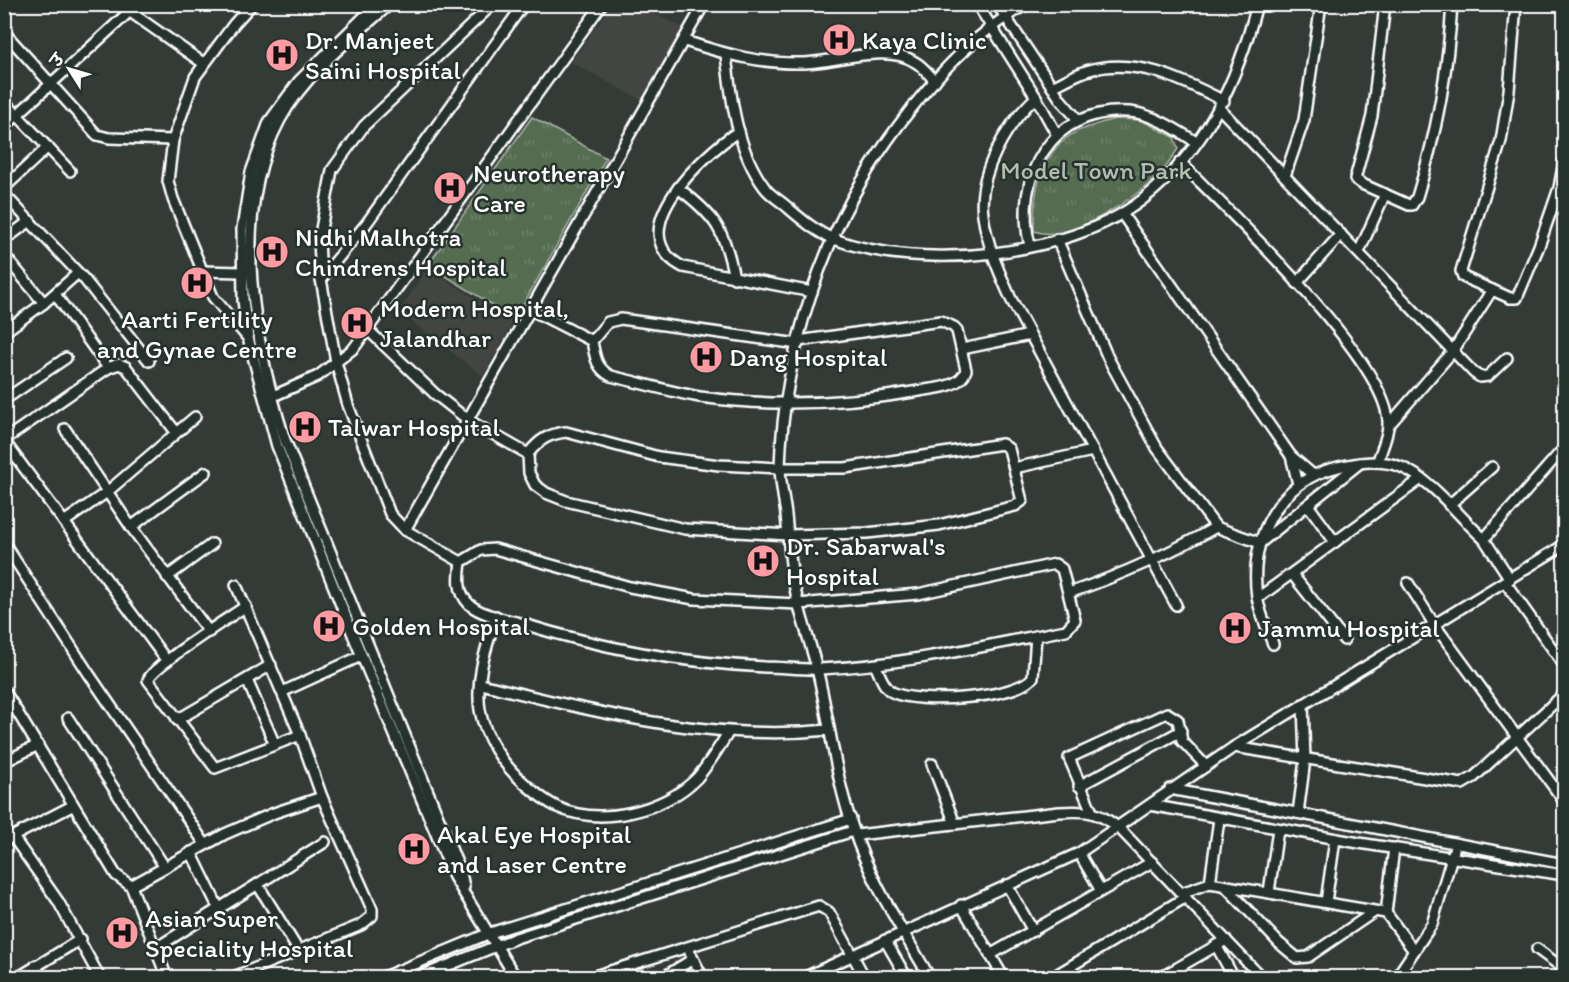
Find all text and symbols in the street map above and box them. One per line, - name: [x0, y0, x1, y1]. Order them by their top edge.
- hospital icon: Kaya Clinic: [821, 22, 857, 58]
- place label: Dr. Manjeet Saini Hospital: [305, 24, 461, 86]
- place label: Kaya Clinic: [862, 24, 987, 56]
- hospital icon: Dr. Manjeet Saini Hospital: [264, 37, 300, 73]
- north arrow: [39, 39, 99, 99]
- text: उ: [45, 49, 69, 72]
- park label: Model Town Park: [1000, 154, 1192, 186]
- place label: Neurotherapy Care: [473, 157, 625, 219]
- hospital icon: Neurotherapy Care: [432, 170, 468, 206]
- place label: Nidhi Malhotra Chindrens Hospital: [295, 221, 507, 283]
- hospital icon: Nidhi Malhotra Chindrens Hospital: [254, 234, 290, 270]
- hospital icon: Aarti Fertility and Gynae Centre: [179, 265, 215, 301]
- place label: Modern Hospital, Jalandhar: [380, 292, 569, 354]
- place label: Aarti Fertility and Gynae Centre: [97, 303, 297, 365]
- hospital icon: Modern Hospital, Jalandhar: [339, 305, 375, 341]
- hospital icon: Dang Hospital: [688, 339, 724, 375]
- place label: Dang Hospital: [729, 341, 887, 373]
- hospital icon: Talwar Hospital: [287, 409, 323, 445]
- place label: Talwar Hospital: [328, 411, 500, 443]
- place label: Dr. Sabarwal's Hospital: [786, 530, 946, 592]
- hospital icon: Dr. Sabarwal's Hospital: [745, 543, 781, 579]
- hospital icon: Golden Hospital: [311, 608, 347, 644]
- place label: Golden Hospital: [352, 610, 530, 642]
- hospital icon: Jammu Hospital: [1217, 610, 1253, 646]
- place label: Jammu Hospital: [1258, 612, 1440, 644]
- place label: Akal Eye Hospital and Laser Centre: [437, 818, 631, 880]
- hospital icon: Akal Eye Hospital and Laser Centre: [396, 831, 432, 867]
- place label: Asian Super Speciality Hospital: [145, 902, 353, 964]
- hospital icon: Asian Super Speciality Hospital: [104, 915, 140, 951]

